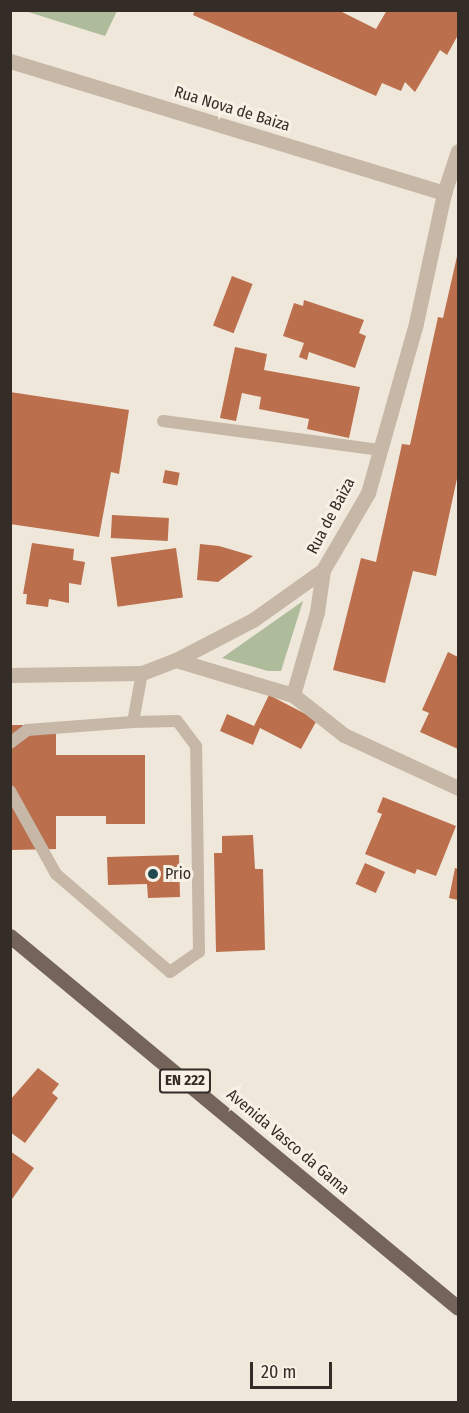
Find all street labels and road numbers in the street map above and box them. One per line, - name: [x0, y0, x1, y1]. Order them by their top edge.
- street label: Rua Nova de Baiza: [172, 82, 292, 136]
- street label: Rua de Baiza: [303, 475, 359, 557]
- road number: EN 222: [158, 1069, 212, 1093]
- street label: Avenida Vasco da Gama: [223, 1085, 353, 1199]

